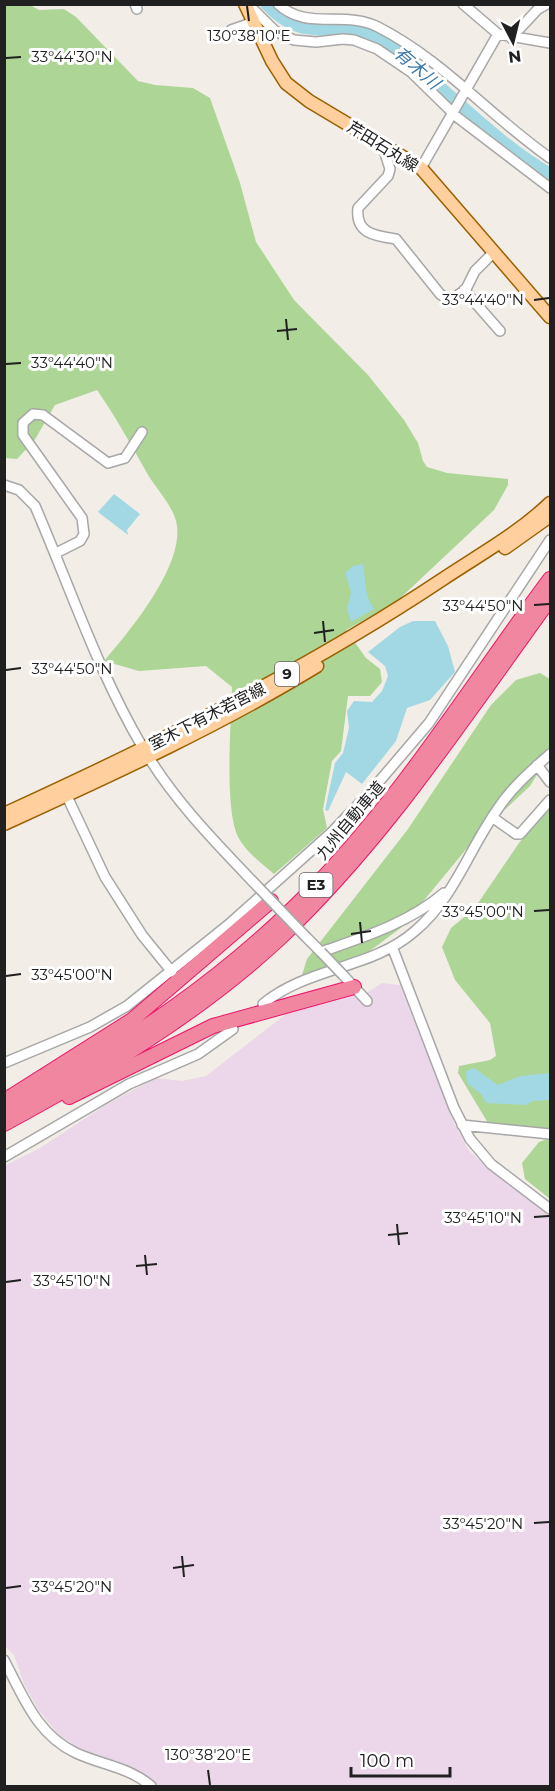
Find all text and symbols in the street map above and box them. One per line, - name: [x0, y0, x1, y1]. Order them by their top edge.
- north arrow: [483, 12, 543, 72]
- text: 130°38'10"E: [207, 26, 291, 45]
- water label: 有木川: [389, 42, 446, 95]
- text: N: [507, 46, 522, 67]
- text: 33°44'30"N: [31, 47, 113, 66]
- street label: 芹田石丸線: [344, 117, 422, 176]
- text: 33°44'40"N: [442, 290, 524, 309]
- text: 33°44'40"N: [31, 353, 113, 372]
- text: 33°44'50"N: [442, 596, 524, 615]
- text: 33°44'50"N: [31, 659, 113, 678]
- road number: 9: [275, 662, 299, 686]
- street label: 室木下有木若宮線: [146, 679, 269, 754]
- street label: 九州自動車道: [312, 777, 389, 863]
- road number: E3: [300, 873, 332, 897]
- text: 33°45'00"N: [442, 902, 524, 921]
- text: 33°45'00"N: [31, 965, 113, 984]
- text: 33°45'10"N: [444, 1208, 522, 1227]
- text: 33°45'10"N: [33, 1271, 111, 1290]
- text: 33°45'20"N: [443, 1514, 523, 1533]
- text: 33°45'20"N: [32, 1577, 112, 1596]
- scale bar: [351, 1740, 450, 1778]
- text: 130°38'20"E: [165, 1745, 251, 1764]
- text: 100 m: [360, 1750, 414, 1772]

